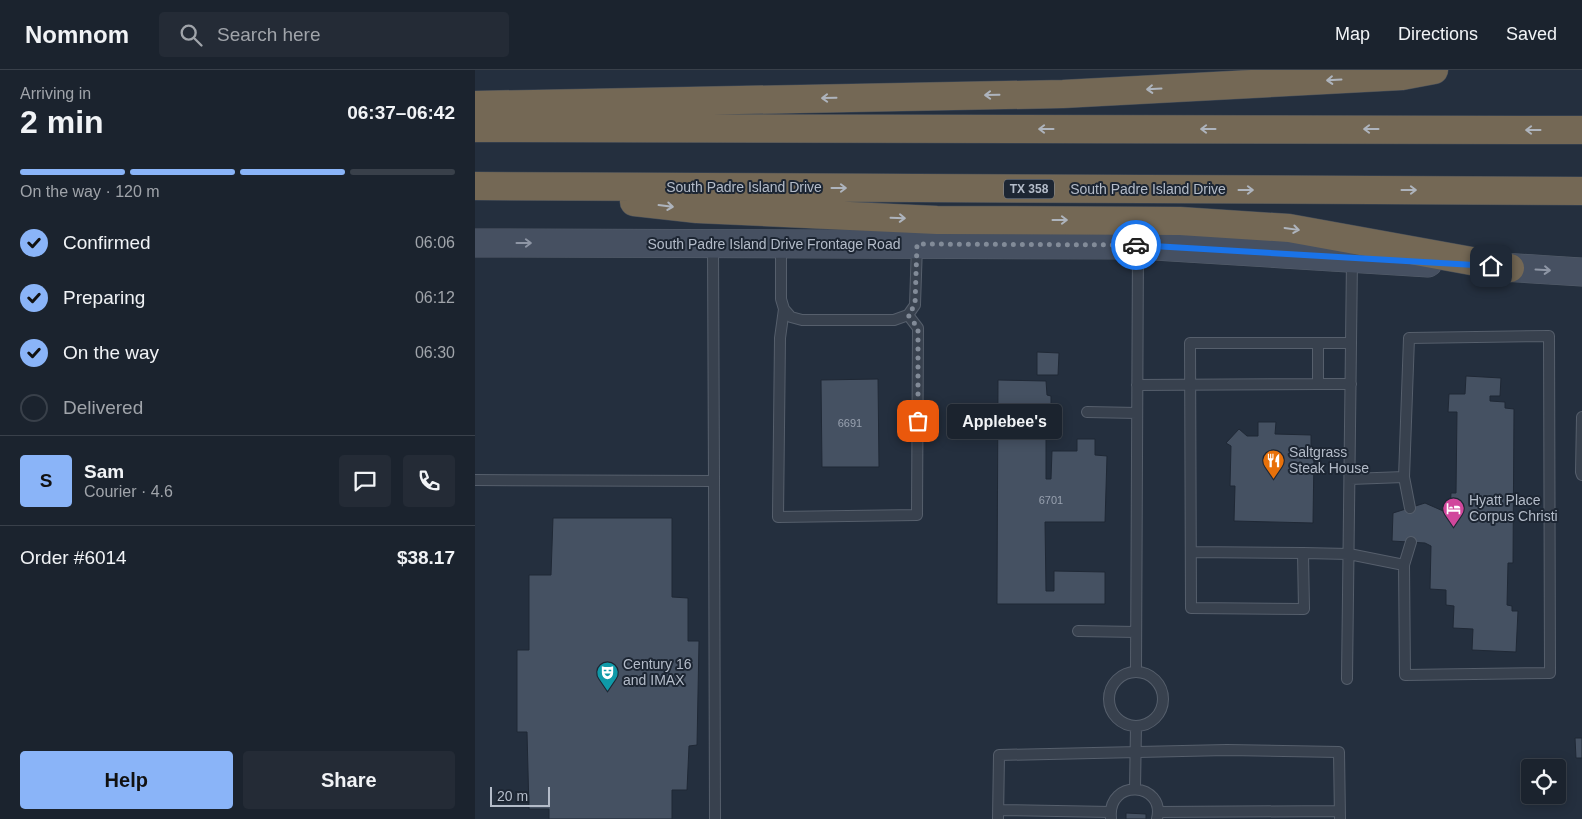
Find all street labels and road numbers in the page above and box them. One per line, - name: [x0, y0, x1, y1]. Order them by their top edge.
- street label: South Padre Island Drive: [666, 179, 822, 195]
- road number: TX 358: [1004, 180, 1054, 198]
- street label: South Padre Island Drive: [1070, 181, 1226, 197]
- street label: South Padre Island Drive Frontage Road: [648, 236, 900, 252]

